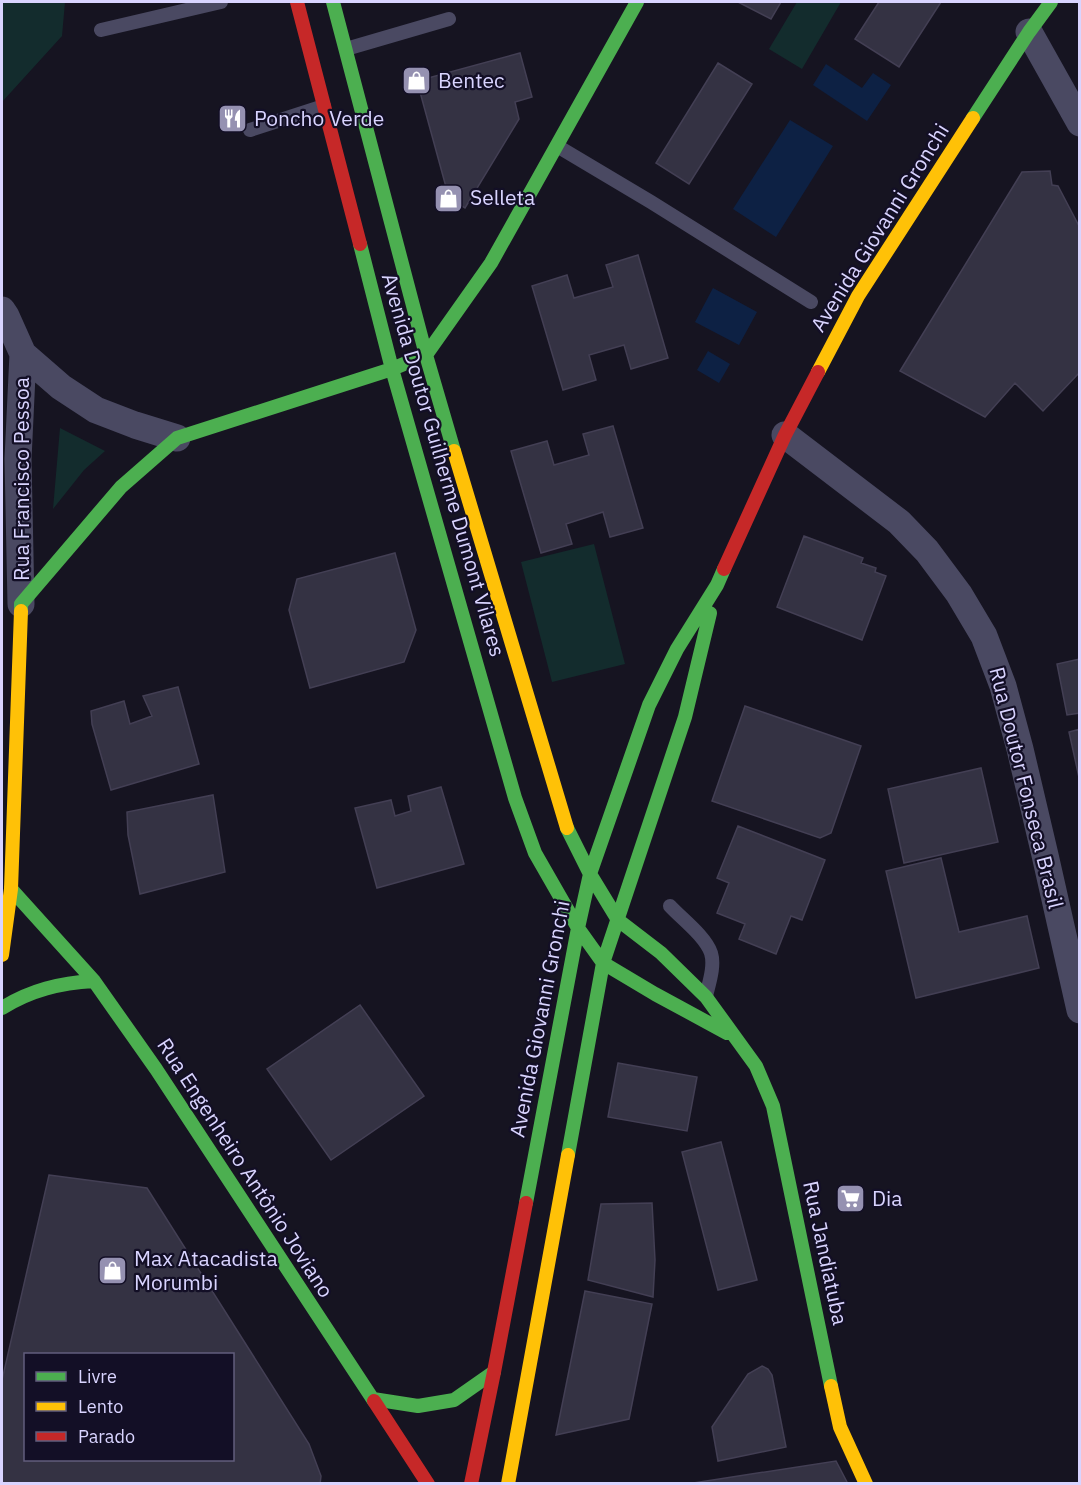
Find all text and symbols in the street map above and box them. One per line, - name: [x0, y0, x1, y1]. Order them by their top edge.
- shop icon: Bentec: [401, 65, 433, 97]
- place label: Bentec: [438, 66, 505, 94]
- restaurant icon: Poncho Verde: [217, 103, 249, 135]
- place label: Poncho Verde: [254, 104, 384, 132]
- street label: Avenida Giovanni Gronchi: [803, 118, 955, 337]
- shop icon: Selleta: [433, 182, 465, 214]
- place label: Selleta: [470, 183, 535, 211]
- street label: Avenida Doutor Guilherme Dumont Vilares: [376, 270, 512, 660]
- street label: Rua Francisco Pessoa: [7, 377, 35, 581]
- street label: Rua Doutor Fonseca Brasil: [983, 664, 1071, 912]
- street label: Avenida Giovanni Gronchi: [502, 898, 576, 1140]
- street label: Rua Engenheiro Antônio Joviano: [151, 1032, 340, 1303]
- street label: Rua Jandiatuba: [797, 1178, 855, 1327]
- supermarket icon: Dia: [835, 1183, 867, 1215]
- place label: Dia: [872, 1184, 903, 1212]
- place label: Max Atacadista Morumbi: [134, 1244, 278, 1296]
- shop icon: Max Atacadista Morumbi: [97, 1255, 129, 1287]
- legend: [24, 1353, 234, 1461]
- text: Livre: [78, 1365, 117, 1388]
- text: Lento: [78, 1395, 123, 1418]
- text: Parado: [78, 1425, 135, 1448]

